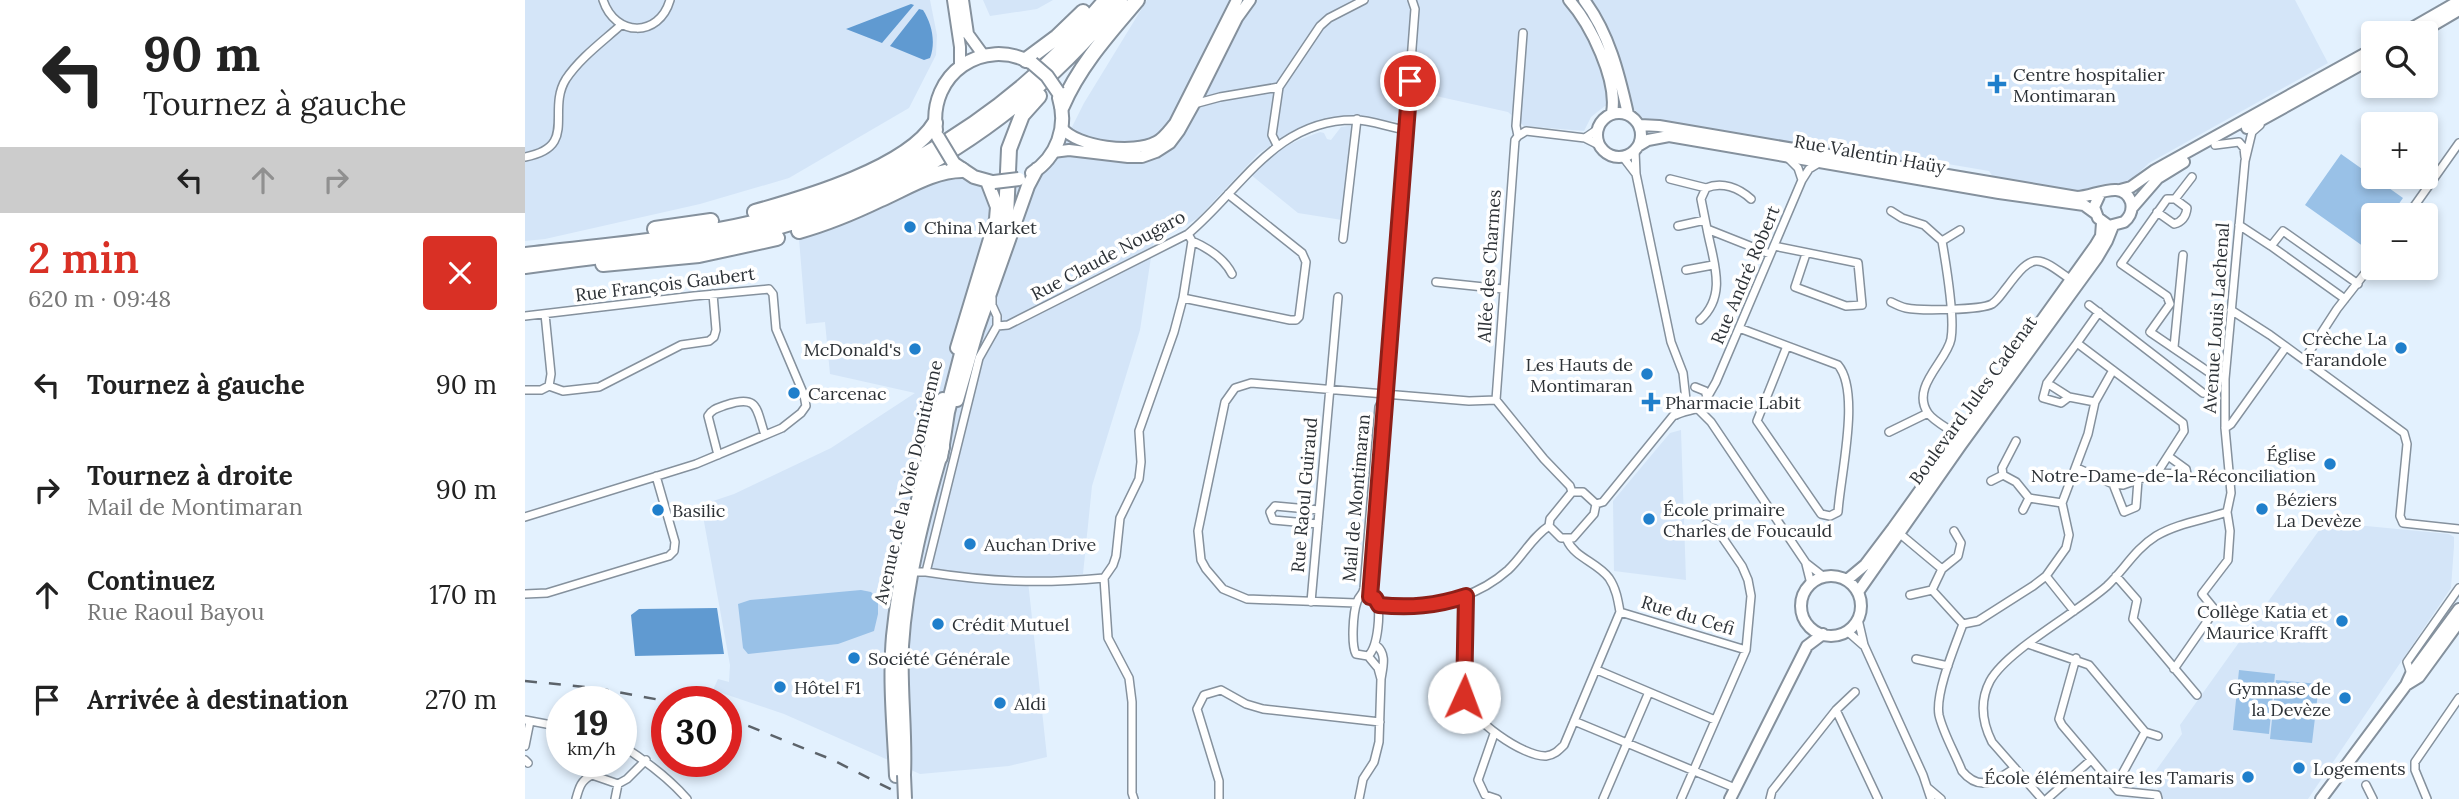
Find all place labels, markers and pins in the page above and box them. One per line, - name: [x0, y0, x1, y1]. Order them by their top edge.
- pin: [1380, 51, 1440, 111]
- place label: Centre hospitalier Montimaran: [2013, 63, 2165, 107]
- marker: Centre hospitalier Montimaran: [1987, 74, 2007, 94]
- place label: China Market: [924, 216, 1037, 239]
- marker: China Market: [902, 219, 918, 235]
- place label: Crèche La Farandole: [2302, 327, 2387, 371]
- place label: McDonald's: [803, 338, 901, 361]
- marker: Crèche La Farandole: [2393, 340, 2409, 356]
- marker: McDonald's: [907, 341, 923, 357]
- place label: Les Hauts de Montimaran: [1525, 353, 1633, 397]
- marker: Les Hauts de Montimaran: [1639, 366, 1655, 382]
- place label: Carcenac: [808, 382, 887, 405]
- marker: Carcenac: [786, 385, 802, 401]
- place label: Pharmacie Labit: [1665, 391, 1801, 414]
- marker: Pharmacie Labit: [1643, 394, 1659, 410]
- place label: Église Notre-Dame-de-la-Réconciliation: [2031, 443, 2316, 487]
- marker: Église Notre-Dame-de-la-Réconciliation: [2322, 456, 2338, 472]
- place label: Béziers La Devèze: [2276, 488, 2362, 532]
- place label: École primaire Charles de Foucauld: [1663, 498, 1833, 542]
- place label: Basilic: [672, 499, 725, 522]
- marker: Béziers La Devèze: [2254, 501, 2270, 517]
- marker: Basilic: [650, 502, 666, 518]
- marker: École primaire Charles de Foucauld: [1641, 511, 1657, 527]
- place label: Auchan Drive: [983, 533, 1097, 556]
- marker: Auchan Drive: [962, 536, 978, 552]
- place label: Collège Katia et Maurice Krafft: [2197, 600, 2328, 644]
- place label: Crédit Mutuel: [952, 613, 1069, 636]
- marker: Collège Katia et Maurice Krafft: [2334, 613, 2350, 629]
- marker: Crédit Mutuel: [930, 616, 946, 632]
- place label: Société Générale: [868, 647, 1010, 670]
- marker: Société Générale: [846, 650, 862, 666]
- place label: Hôtel F1: [794, 676, 861, 699]
- place label: Gymnase de la Devèze: [2228, 677, 2331, 721]
- marker: Hôtel F1: [772, 679, 788, 695]
- marker: Gymnase de la Devèze: [2337, 690, 2353, 706]
- place label: Aldi: [1013, 692, 1046, 715]
- marker: Aldi: [992, 695, 1008, 711]
- place label: Logements: [2313, 757, 2405, 780]
- marker: Logements: [2291, 760, 2307, 776]
- place label: École élémentaire les Tamaris: [1984, 766, 2234, 789]
- marker: École élémentaire les Tamaris: [2240, 769, 2256, 785]

